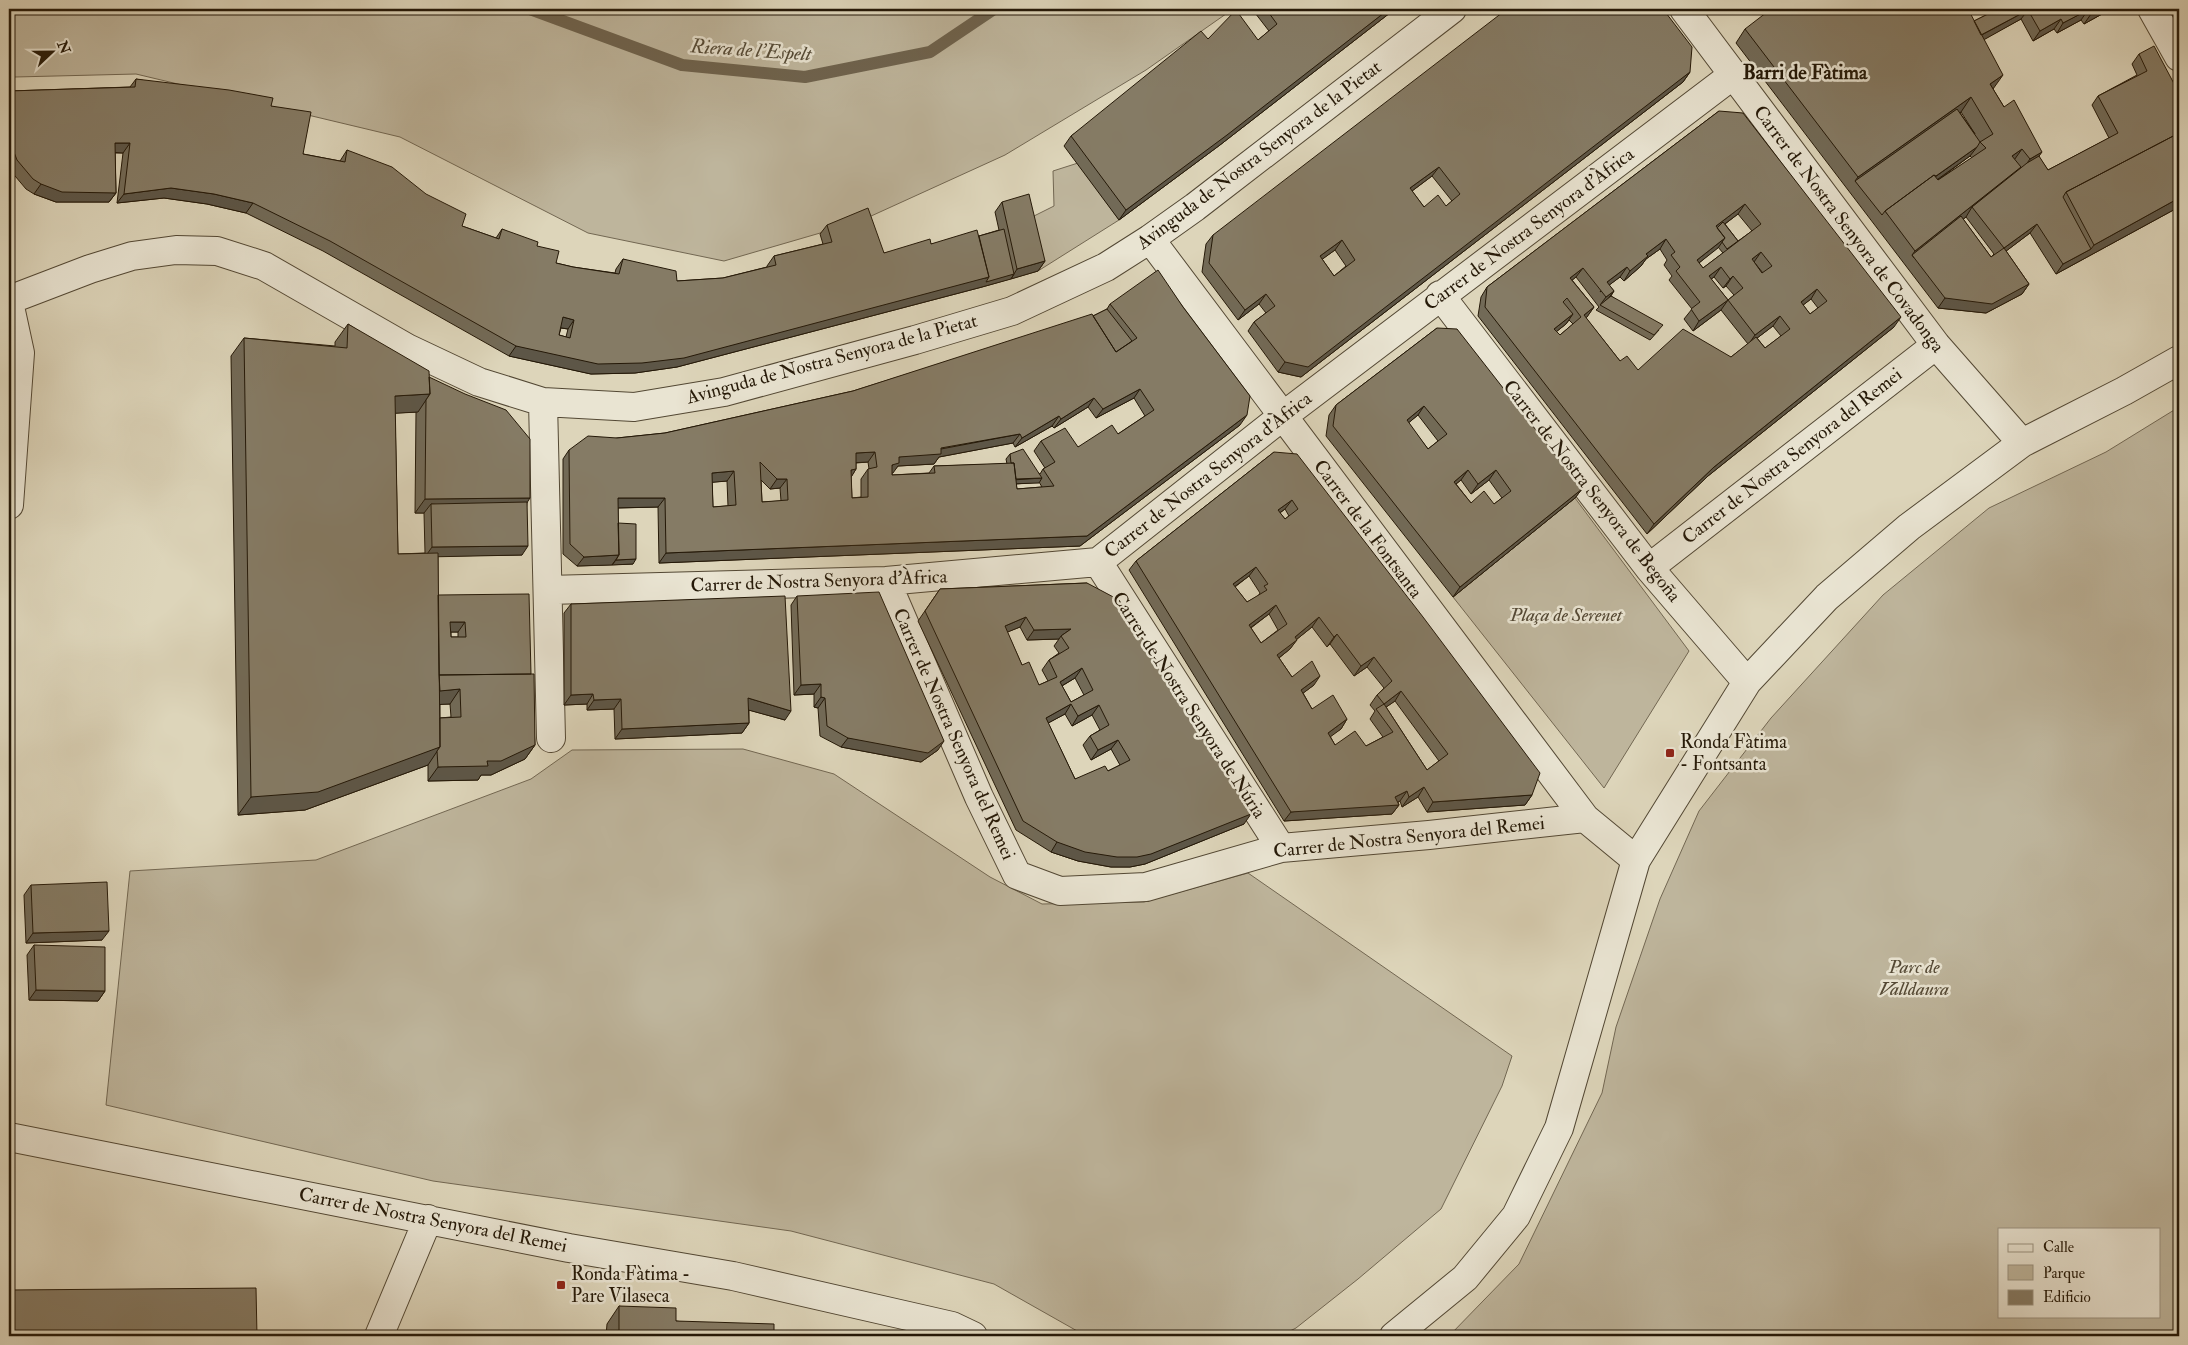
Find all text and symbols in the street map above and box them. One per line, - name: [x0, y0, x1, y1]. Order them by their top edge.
- north arrow: [28, 28, 78, 78]
- water label: Riera de l'Espelt: [689, 33, 813, 67]
- text: N: [53, 37, 74, 57]
- street label: Avinguda de Nostra Senyora de la Pietat: [1131, 55, 1386, 256]
- district label: Barri de Fàtima: [1743, 60, 1868, 85]
- street label: Carrer de Nostra Senyora de Covadonga: [1748, 101, 1950, 357]
- street label: Carrer de Nostra Senyora d'Àfrica: [1419, 141, 1639, 316]
- street label: Avinguda de Nostra Senyora de la Pietat: [683, 309, 980, 410]
- street label: Carrer de Nostra Senyora del Remei: [1677, 363, 1907, 549]
- street label: Carrer de Nostra Senyora de Begoña: [1498, 375, 1686, 607]
- street label: Carrer de Nostra Senyora d'Àfrica: [1099, 386, 1317, 564]
- street label: Carrer de la Fontsanta: [1308, 455, 1428, 603]
- street label: Carrer de Nostra Senyora d'Àfrica: [690, 564, 948, 597]
- street label: Carrer de Nostra Senyora de Núria: [1107, 587, 1271, 823]
- park label: Plaça de Serenet: [1509, 603, 1624, 627]
- street label: Carrer de Nostra Senyora del Remei: [888, 604, 1020, 864]
- place label: Ronda Fàtima - Fontsanta: [1680, 730, 1787, 776]
- marker: Ronda Fàtima - Fontsanta: [1664, 747, 1676, 759]
- street label: Carrer de Nostra Senyora del Remei: [1272, 811, 1546, 863]
- park label: Parc de Valldaura: [1879, 955, 1949, 1001]
- street label: Carrer de Nostra Senyora del Remei: [297, 1182, 569, 1258]
- legend: [1998, 1228, 2160, 1318]
- text: Calle: [2043, 1238, 2074, 1257]
- place label: Ronda Fàtima - Pare Vilaseca: [571, 1262, 690, 1308]
- text: Parque: [2043, 1264, 2085, 1283]
- marker: Ronda Fàtima - Pare Vilaseca: [555, 1279, 567, 1291]
- text: Edificio: [2043, 1288, 2091, 1307]

